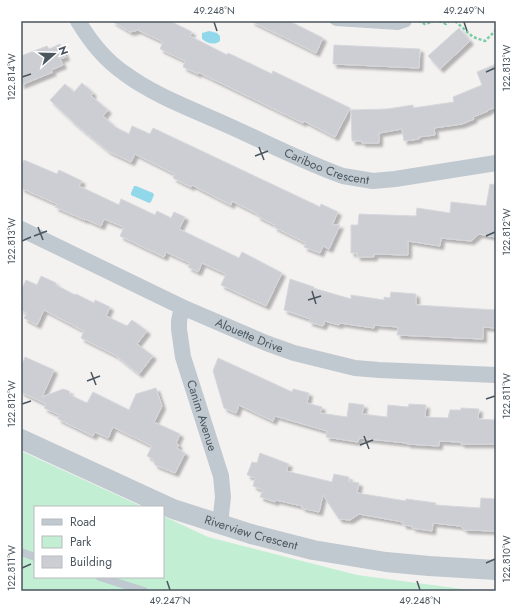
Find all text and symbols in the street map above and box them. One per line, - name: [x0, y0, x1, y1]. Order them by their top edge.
- text: 49.248°N: [193, 3, 235, 18]
- text: 49.249°N: [443, 3, 485, 18]
- north arrow: [34, 34, 74, 74]
- text: N: [54, 44, 72, 57]
- text: 122.813°W: [499, 44, 514, 91]
- text: 122.814°W: [4, 53, 19, 101]
- street label: Cariboo Crescent: [281, 144, 371, 189]
- text: 122.812°W: [499, 208, 514, 256]
- text: 122.813°W: [4, 217, 19, 264]
- street label: Alouette Drive: [213, 313, 286, 357]
- text: 122.811°W: [499, 373, 514, 419]
- street label: Canim Avenue: [182, 378, 221, 453]
- text: 122.812°W: [4, 380, 19, 428]
- legend: [34, 506, 164, 578]
- street label: Riverview Crescent: [202, 511, 300, 555]
- text: Road: [70, 513, 96, 531]
- text: Park: [70, 533, 92, 551]
- text: 122.810°W: [499, 535, 514, 583]
- text: 122.811°W: [4, 545, 19, 591]
- text: Building: [70, 553, 112, 571]
- text: 49.247°N: [149, 593, 191, 608]
- text: 49.248°N: [399, 593, 441, 608]

